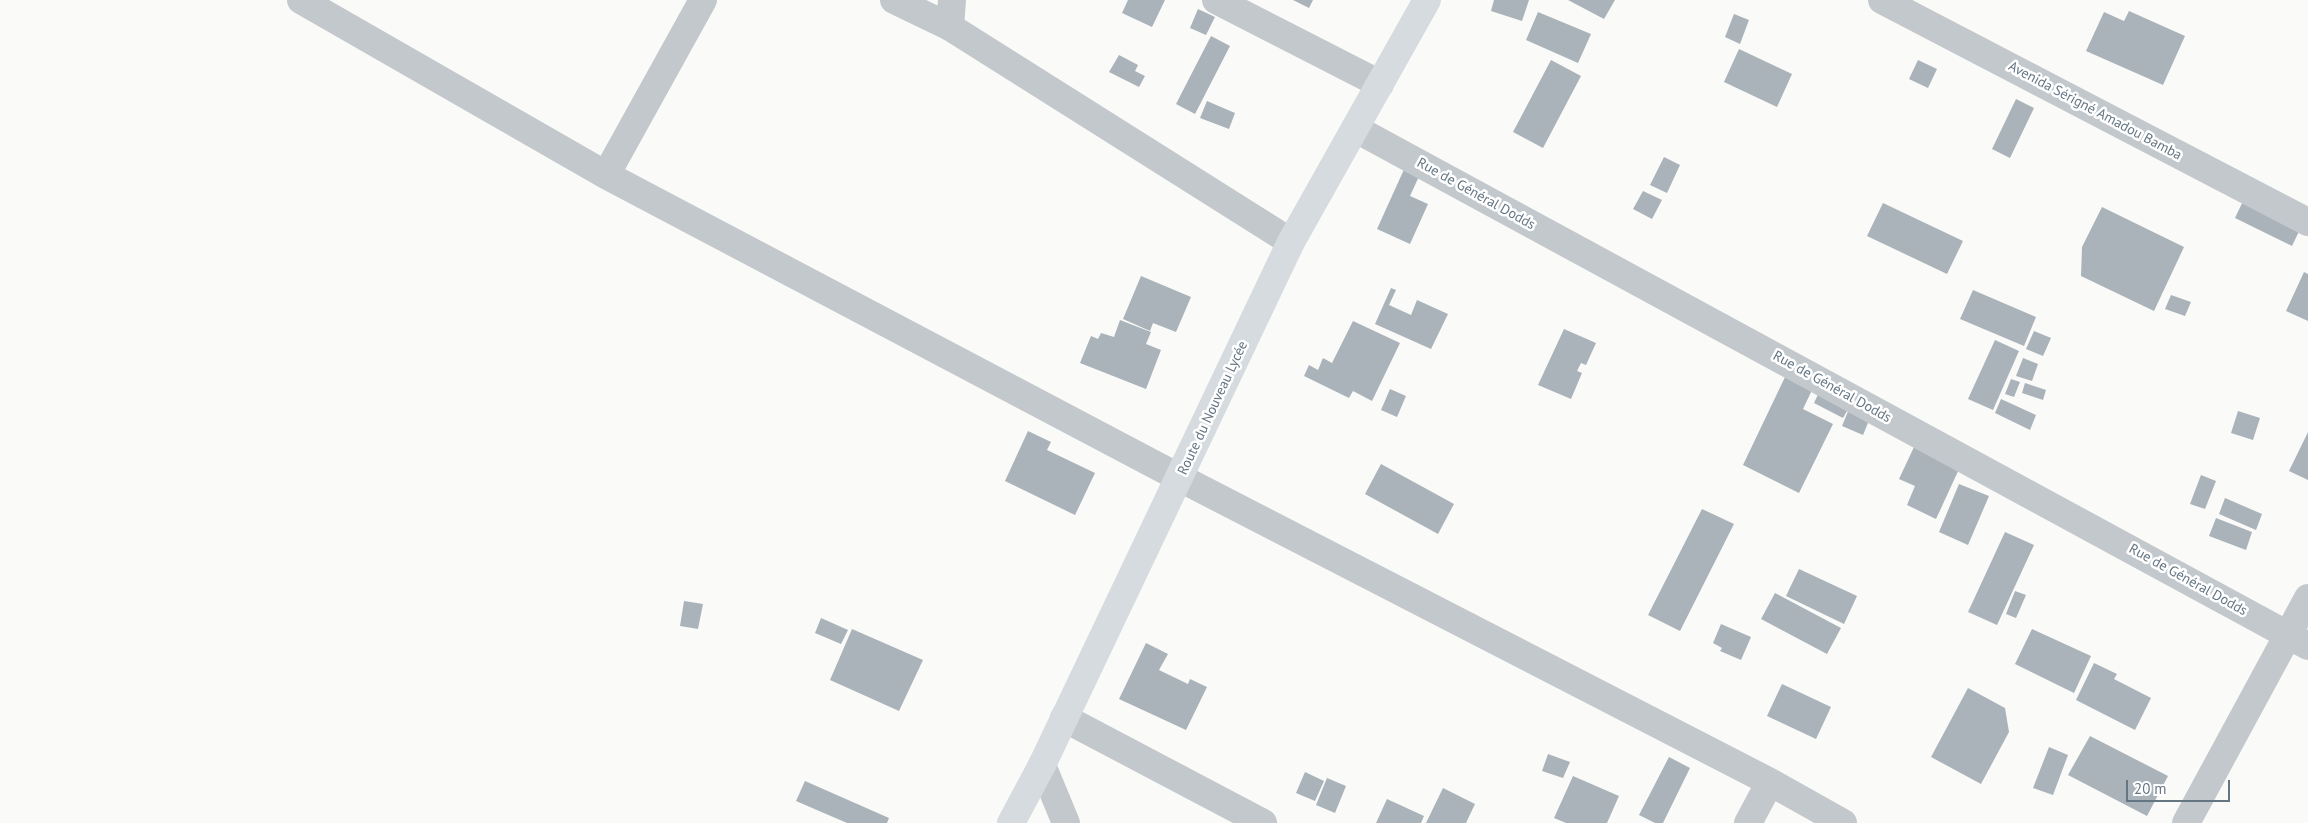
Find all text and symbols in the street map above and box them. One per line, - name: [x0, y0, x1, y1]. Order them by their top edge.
- street label: Avenida Sérigné Amadou Bamba: [2005, 58, 2185, 164]
- street label: Rue de Général Dodds: [1414, 155, 1538, 233]
- street label: Route du Nouveau Lycée: [1175, 338, 1251, 478]
- street label: Rue de Général Dodds: [1770, 348, 1894, 426]
- street label: Rue de Général Dodds: [2126, 541, 2250, 619]
- scale bar: [2128, 770, 2232, 802]
- text: 20 m: [2134, 779, 2167, 798]

